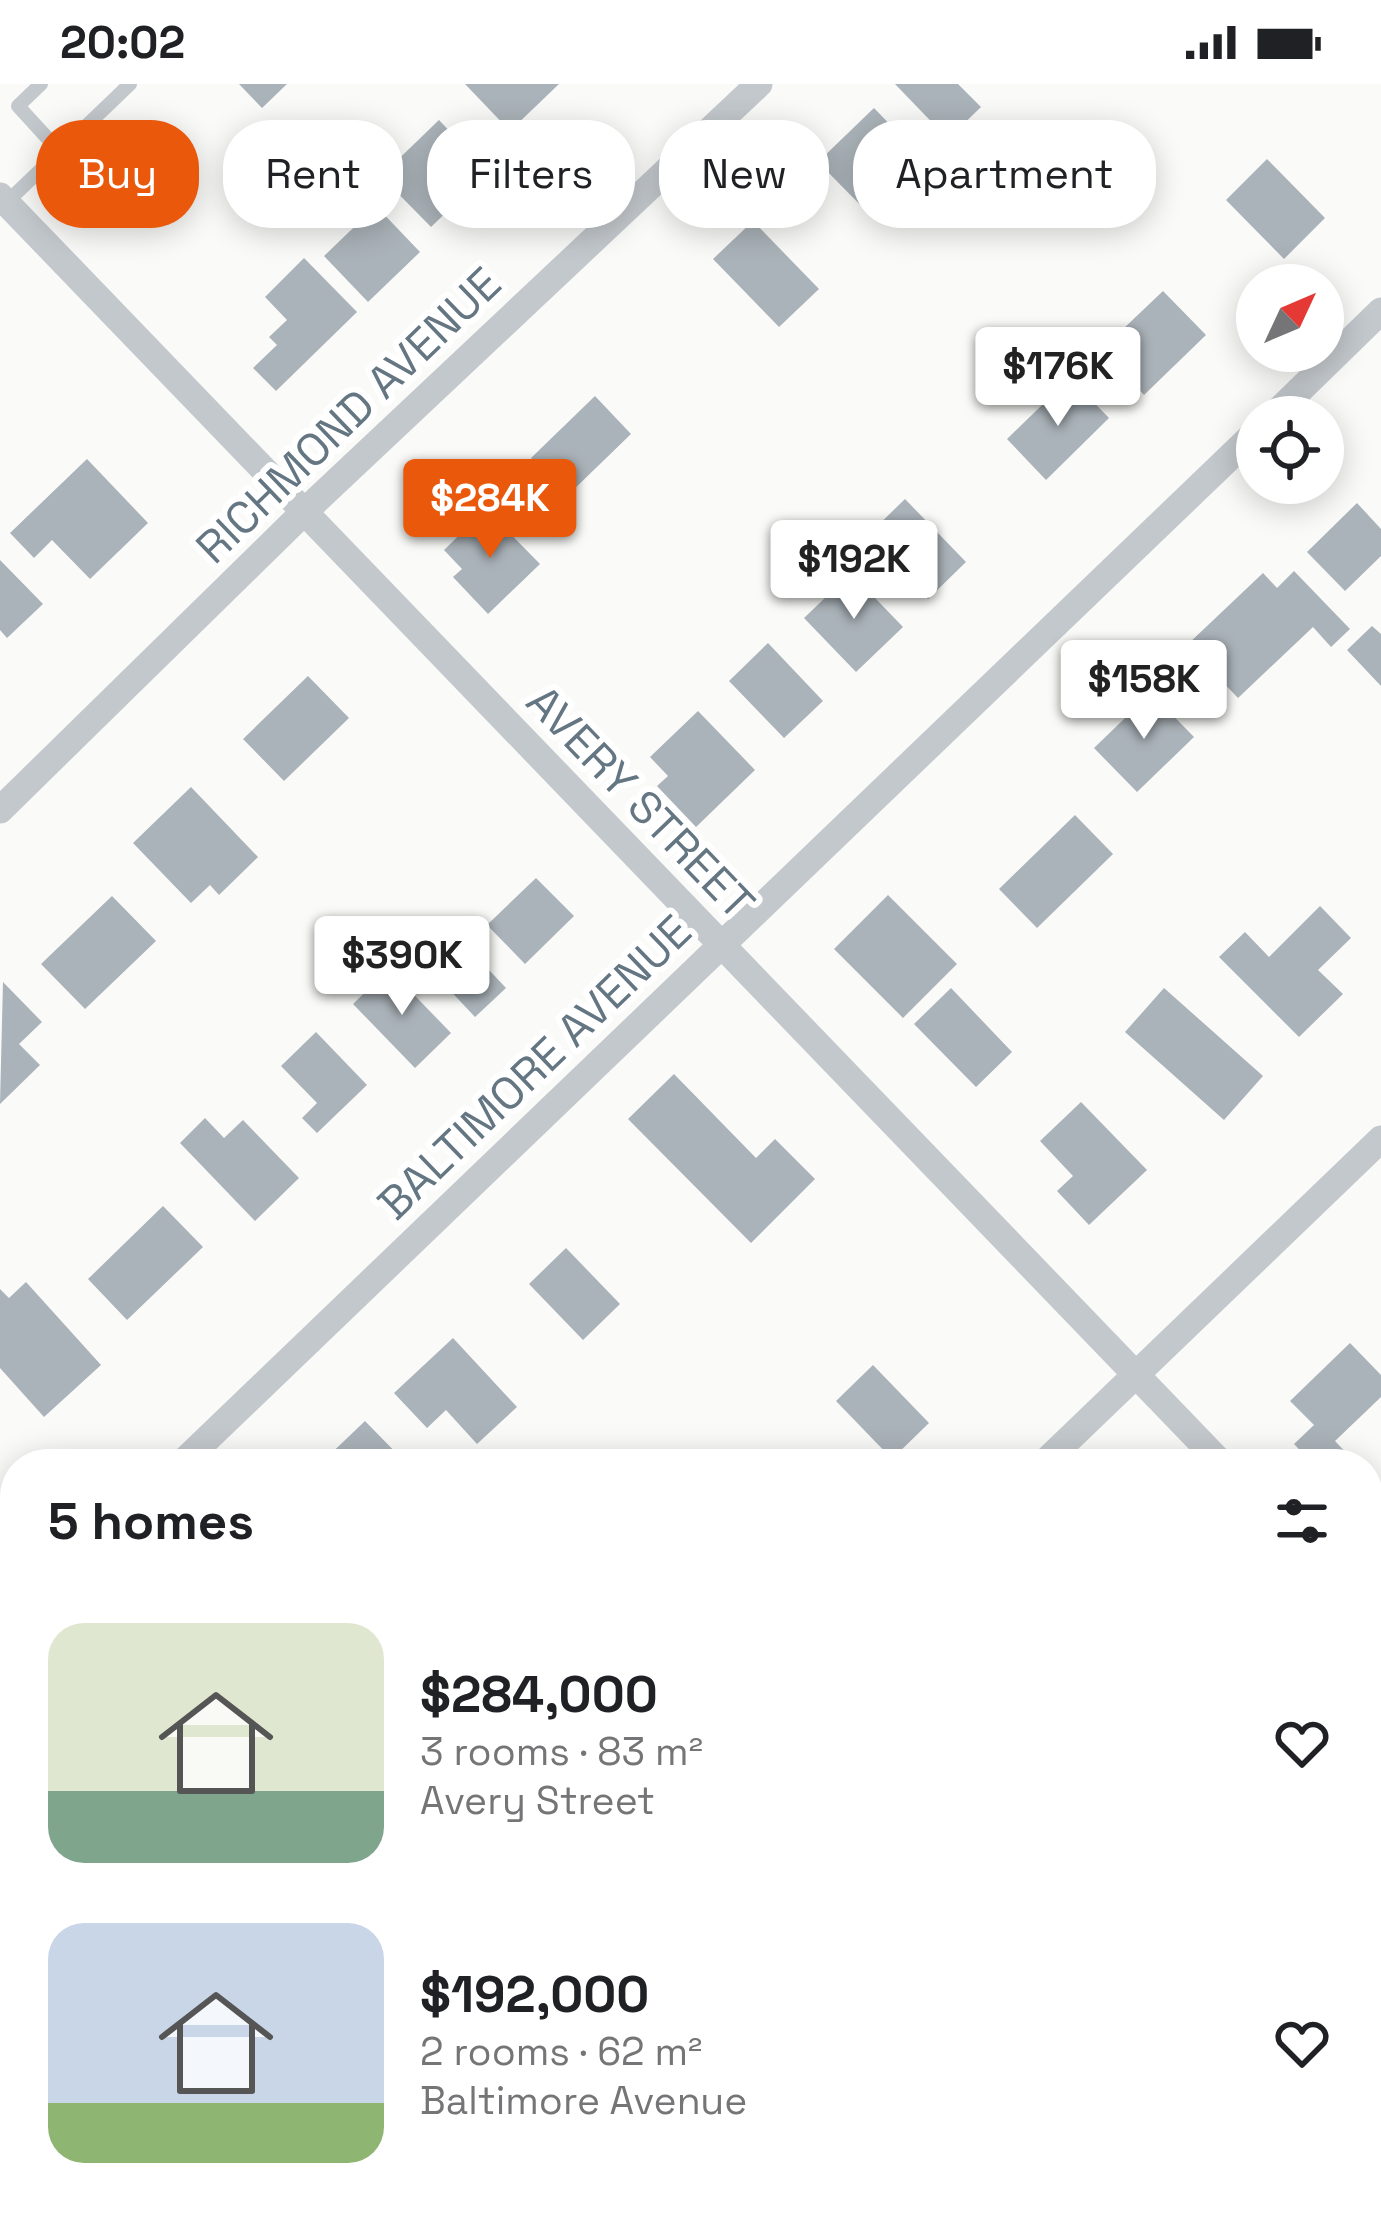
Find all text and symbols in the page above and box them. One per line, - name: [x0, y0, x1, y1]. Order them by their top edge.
- text: 20:02: [60, 14, 185, 71]
- chip: Buy: [36, 120, 199, 228]
- chip: Rent: [223, 120, 403, 228]
- chip: Filters: [427, 120, 635, 228]
- chip: New: [659, 120, 829, 228]
- chip: Apartment: [853, 120, 1156, 228]
- street label: RICHMOND AVENUE: [184, 255, 513, 575]
- north arrow: [1236, 264, 1344, 372]
- map controls: [1236, 264, 1344, 504]
- pin: $176K: [974, 327, 1142, 429]
- text: $176K: [1002, 341, 1114, 390]
- button: locate: [1236, 396, 1344, 504]
- pin: $284K: [406, 459, 574, 561]
- text: $284K: [430, 473, 550, 522]
- pin: $192K: [770, 520, 938, 622]
- text: $192K: [798, 534, 910, 583]
- pin: $158K: [1060, 640, 1228, 742]
- text: $158K: [1088, 654, 1200, 703]
- street label: AVERY STREET: [515, 673, 767, 931]
- street label: BALTIMORE AVENUE: [366, 903, 703, 1232]
- pin: $390K: [318, 916, 486, 1018]
- text: $390K: [341, 930, 463, 979]
- icon: filters: [1269, 1488, 1335, 1554]
- text: 5 homes: [48, 1489, 254, 1554]
- text: $284,000: [420, 1662, 658, 1727]
- icon: home: [144, 1671, 288, 1815]
- icon: heart: [1269, 1710, 1335, 1776]
- text: 3 rooms · 83 m²: [420, 1727, 703, 1776]
- text: Avery Street: [420, 1776, 655, 1825]
- text: $192,000: [420, 1962, 649, 2027]
- icon: home: [144, 1971, 288, 2115]
- icon: heart: [1269, 2010, 1335, 2076]
- text: 2 rooms · 62 m²: [420, 2027, 702, 2076]
- text: Baltimore Avenue: [420, 2076, 747, 2125]

